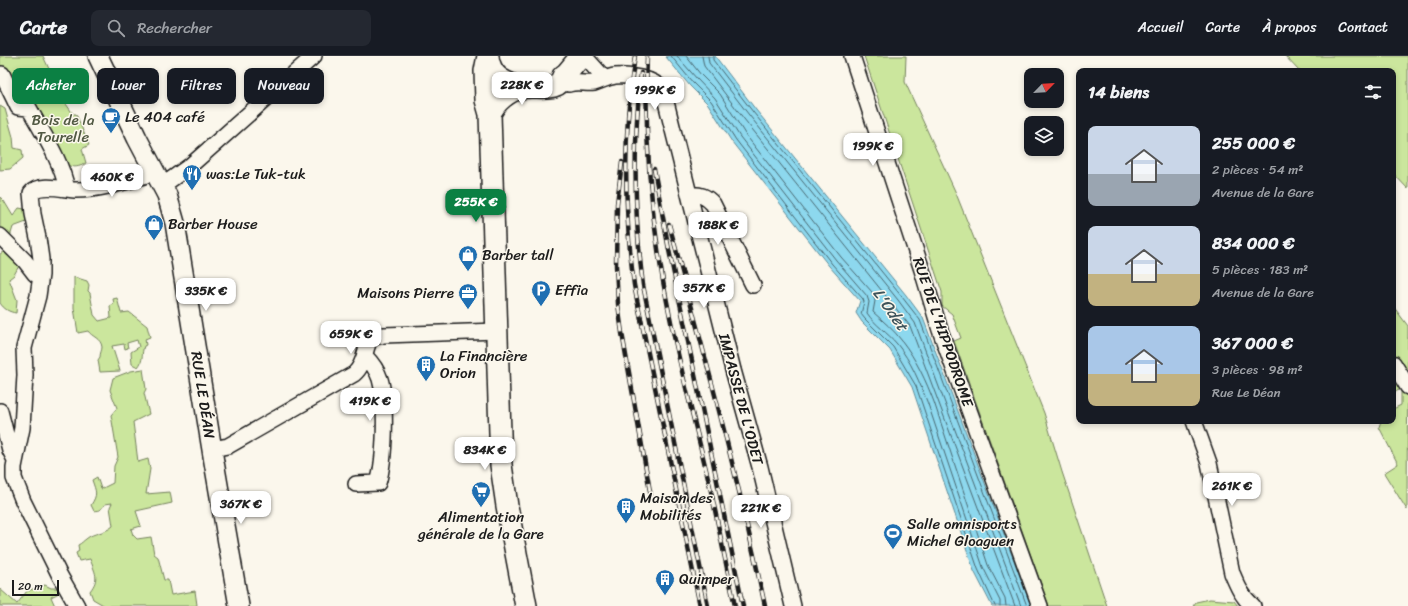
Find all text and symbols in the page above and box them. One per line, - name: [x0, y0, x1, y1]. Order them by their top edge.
- search box: [91, 10, 371, 46]
- text: Carte: [20, 11, 67, 44]
- text: Rechercher: [137, 15, 212, 41]
- text: Accueil: [1138, 15, 1184, 40]
- text: Carte: [1206, 15, 1240, 40]
- text: À propos: [1262, 15, 1316, 40]
- text: Contact: [1338, 15, 1388, 40]
- icon: search: [105, 17, 127, 39]
- chip: Acheter: [12, 68, 89, 104]
- chip: Louer: [97, 68, 159, 104]
- chip: Filtres: [167, 68, 236, 104]
- chip: Nouveau: [244, 68, 324, 104]
- north arrow: [1024, 68, 1064, 108]
- map controls: [1024, 68, 1064, 156]
- pin: 228K €: [489, 72, 555, 106]
- text: 228K €: [501, 73, 543, 96]
- pin: 199K €: [622, 77, 688, 111]
- text: 14 biens: [1088, 77, 1149, 107]
- text: 199K €: [634, 78, 676, 101]
- icon: filters: [1362, 81, 1384, 103]
- place label: Le 404 café: [125, 104, 205, 130]
- cafe icon: Le 404 café: [100, 106, 122, 134]
- park label: Bois de la Tourelle: [32, 107, 95, 150]
- button: layers: [1024, 116, 1064, 156]
- text: 255 000 €: [1212, 128, 1295, 158]
- pin: 199K €: [840, 133, 906, 167]
- text: 199K €: [852, 134, 894, 157]
- icon: home: [1120, 142, 1168, 190]
- text: 2 pièces · 54 m²: [1212, 158, 1303, 181]
- place label: was:Le Tuk-tuk: [206, 161, 306, 187]
- restaurant icon: was:Le Tuk-tuk: [181, 163, 203, 191]
- pin: 460K €: [79, 164, 145, 198]
- text: 460K €: [90, 165, 134, 188]
- text: Avenue de la Gare: [1212, 181, 1314, 204]
- pin: 255K €: [443, 189, 509, 223]
- text: 255K €: [454, 190, 498, 213]
- place label: Barber House: [168, 211, 258, 237]
- pin: 188K €: [685, 212, 751, 246]
- shop icon: Barber House: [143, 213, 165, 241]
- text: 188K €: [697, 213, 739, 236]
- text: 834 000 €: [1212, 228, 1295, 258]
- place label: Barber tall: [482, 242, 554, 268]
- icon: home: [1120, 242, 1168, 290]
- shop icon: Barber tall: [457, 244, 479, 272]
- street label: RUE DE L'HIPPODROME: [905, 254, 981, 412]
- text: 5 pièces · 183 m²: [1212, 258, 1308, 281]
- pin: 357K €: [671, 275, 737, 309]
- text: 357K €: [683, 276, 725, 299]
- place label: Effia: [555, 277, 589, 303]
- pin: 335K €: [173, 278, 239, 312]
- text: 335K €: [185, 279, 227, 302]
- parking icon: Effia: [530, 279, 552, 307]
- place label: Maisons Pierre: [357, 280, 454, 306]
- text: Avenue de la Gare: [1212, 281, 1314, 304]
- office icon: Maisons Pierre: [457, 282, 479, 310]
- water label: L'Odet: [865, 282, 917, 339]
- pin: 659K €: [318, 321, 384, 355]
- text: 659K €: [329, 322, 373, 345]
- text: 367 000 €: [1212, 328, 1293, 358]
- street label: IMPASSE DE L'ODET: [711, 329, 771, 469]
- icon: home: [1120, 342, 1168, 390]
- place label: La Financière Orion: [440, 343, 528, 386]
- street label: RUE LE DÉAN: [183, 350, 223, 441]
- building icon: La Financière Orion: [415, 354, 437, 382]
- text: 3 pièces · 98 m²: [1212, 358, 1303, 381]
- text: Rue Le Déan: [1212, 381, 1281, 404]
- pin: 419K €: [337, 388, 403, 422]
- text: 419K €: [349, 389, 391, 412]
- pin: 834K €: [452, 437, 518, 471]
- text: 834K €: [463, 438, 507, 461]
- pin: 261K €: [1199, 473, 1265, 507]
- text: 261K €: [1212, 474, 1252, 497]
- supermarket icon: Alimentation générale de la Gare: [470, 480, 492, 508]
- place label: Maison des Mobilités: [640, 485, 713, 528]
- pin: 367K €: [208, 491, 274, 525]
- text: 367K €: [220, 492, 262, 515]
- pin: 221K €: [728, 495, 794, 529]
- building icon: Maison des Mobilités: [615, 496, 637, 524]
- text: 221K €: [741, 496, 781, 519]
- place label: Alimentation générale de la Gare: [417, 504, 544, 547]
- place label: Salle omnisports Michel Gloaguen: [907, 511, 1017, 554]
- sports icon: Salle omnisports Michel Gloaguen: [882, 522, 904, 550]
- place label: Quimper: [679, 566, 735, 592]
- building icon: Quimper: [654, 568, 676, 596]
- text: 20 m: [18, 577, 43, 596]
- scale bar: [12, 578, 59, 597]

